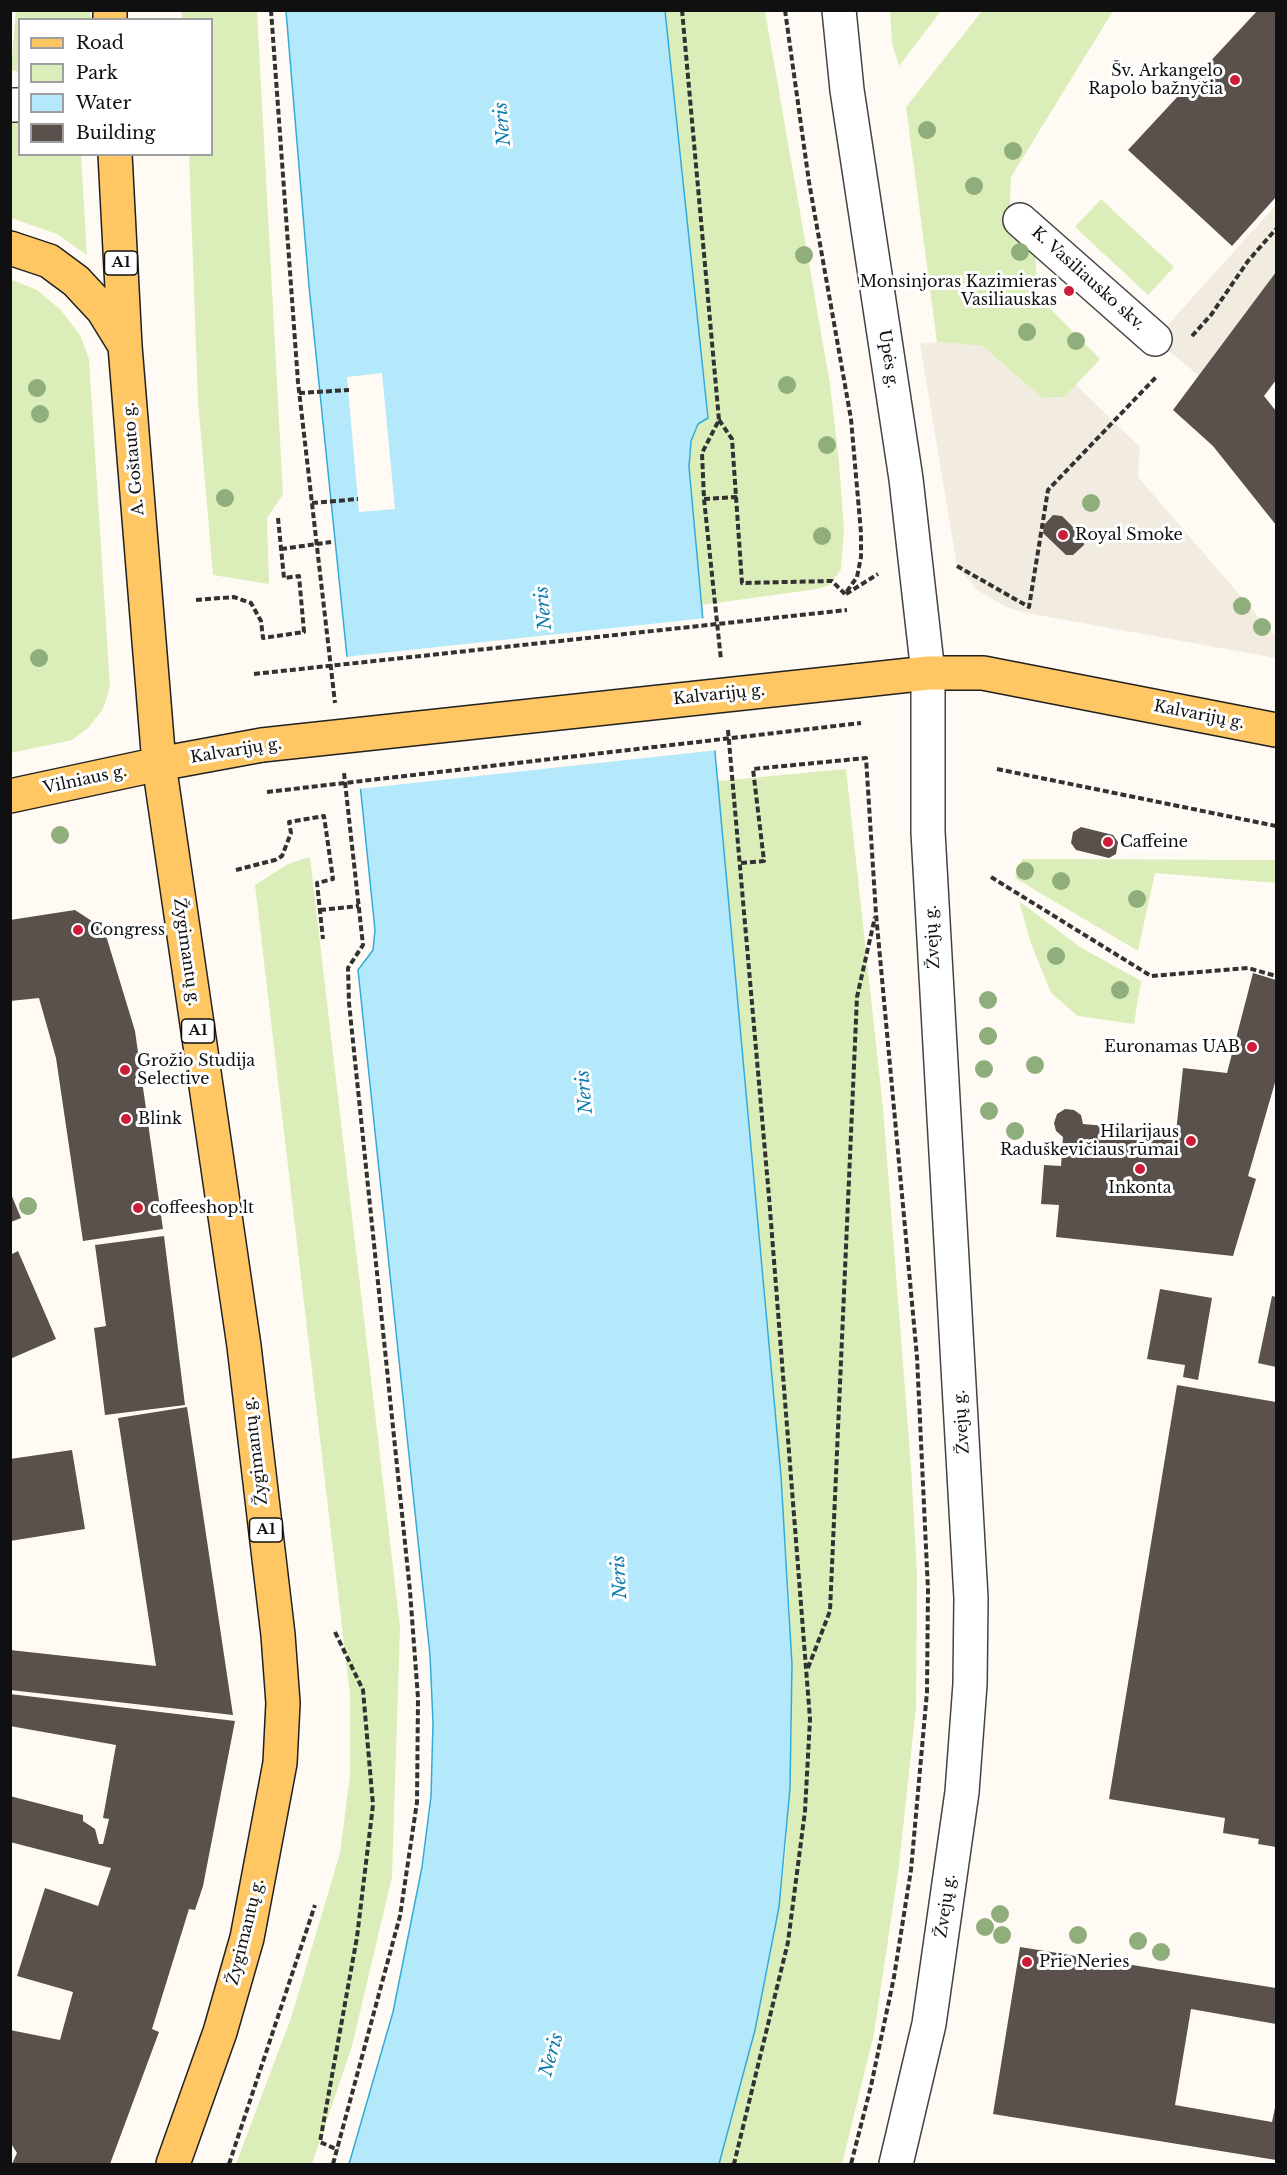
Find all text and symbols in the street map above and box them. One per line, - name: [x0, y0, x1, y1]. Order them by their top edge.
- legend: [18, 18, 213, 156]
- text: Road: [76, 32, 124, 54]
- place label: Šv. Arkangelo Rapolo bažnyčia: [1088, 61, 1223, 99]
- text: Park: [76, 62, 118, 84]
- marker: Šv. Arkangelo Rapolo bažnyčia: [1228, 73, 1242, 87]
- text: Water: [76, 92, 131, 114]
- water label: Neris: [490, 101, 516, 147]
- text: Building: [76, 122, 155, 144]
- street label: K. Vasiliausko skv.: [1027, 223, 1149, 335]
- road number: A1: [104, 251, 138, 275]
- place label: Monsinjoras Kazimieras Vasiliauskas: [860, 272, 1057, 310]
- marker: Monsinjoras Kazimieras Vasiliauskas: [1062, 284, 1076, 298]
- street label: Upės g.: [874, 328, 902, 390]
- street label: A. Goštauto g.: [119, 402, 149, 516]
- place label: Royal Smoke: [1075, 525, 1183, 545]
- marker: Royal Smoke: [1056, 528, 1070, 542]
- water label: Neris: [531, 585, 557, 631]
- street label: Kalvarijų g.: [672, 681, 766, 709]
- street label: Kalvarijų g.: [1152, 697, 1246, 733]
- street label: Kalvarijų g.: [189, 734, 283, 768]
- street label: Vilniaus g.: [42, 762, 128, 798]
- place label: Caffeine: [1120, 832, 1188, 852]
- marker: Caffeine: [1101, 835, 1115, 849]
- street label: Žygimantų g.: [169, 897, 203, 1007]
- street label: Žvejų g.: [922, 904, 944, 970]
- place label: Congress: [90, 920, 165, 940]
- marker: Congress: [71, 923, 85, 937]
- road number: A1: [182, 1019, 214, 1043]
- place label: Euronamas UAB: [1104, 1037, 1240, 1057]
- marker: Euronamas UAB: [1245, 1040, 1259, 1054]
- place label: Grožio Studija Selective: [137, 1051, 255, 1089]
- marker: Grožio Studija Selective: [118, 1063, 132, 1077]
- water label: Neris: [572, 1069, 598, 1115]
- place label: Blink: [138, 1109, 182, 1129]
- marker: Blink: [119, 1112, 133, 1126]
- place label: Hilarijaus Raduškevičiaus rūmai: [1000, 1122, 1179, 1160]
- marker: Hilarijaus Raduškevičiaus rūmai: [1184, 1134, 1198, 1148]
- marker: Inkonta: [1133, 1162, 1147, 1176]
- place label: Inkonta: [1108, 1178, 1172, 1198]
- place label: coffeeshop.lt: [150, 1198, 254, 1218]
- marker: coffeeshop.lt: [131, 1201, 145, 1215]
- street label: Žvejų g.: [950, 1389, 974, 1455]
- street label: Žygimantų g.: [240, 1396, 272, 1506]
- road number: A1: [250, 1518, 282, 1542]
- water label: Neris: [608, 1554, 632, 1600]
- street label: Žvejų g.: [932, 1873, 960, 1939]
- street label: Žygimantų g.: [224, 1877, 268, 1987]
- place label: Prie Neries: [1039, 1952, 1129, 1972]
- marker: Prie Neries: [1020, 1955, 1034, 1969]
- water label: Neris: [536, 2031, 568, 2079]

